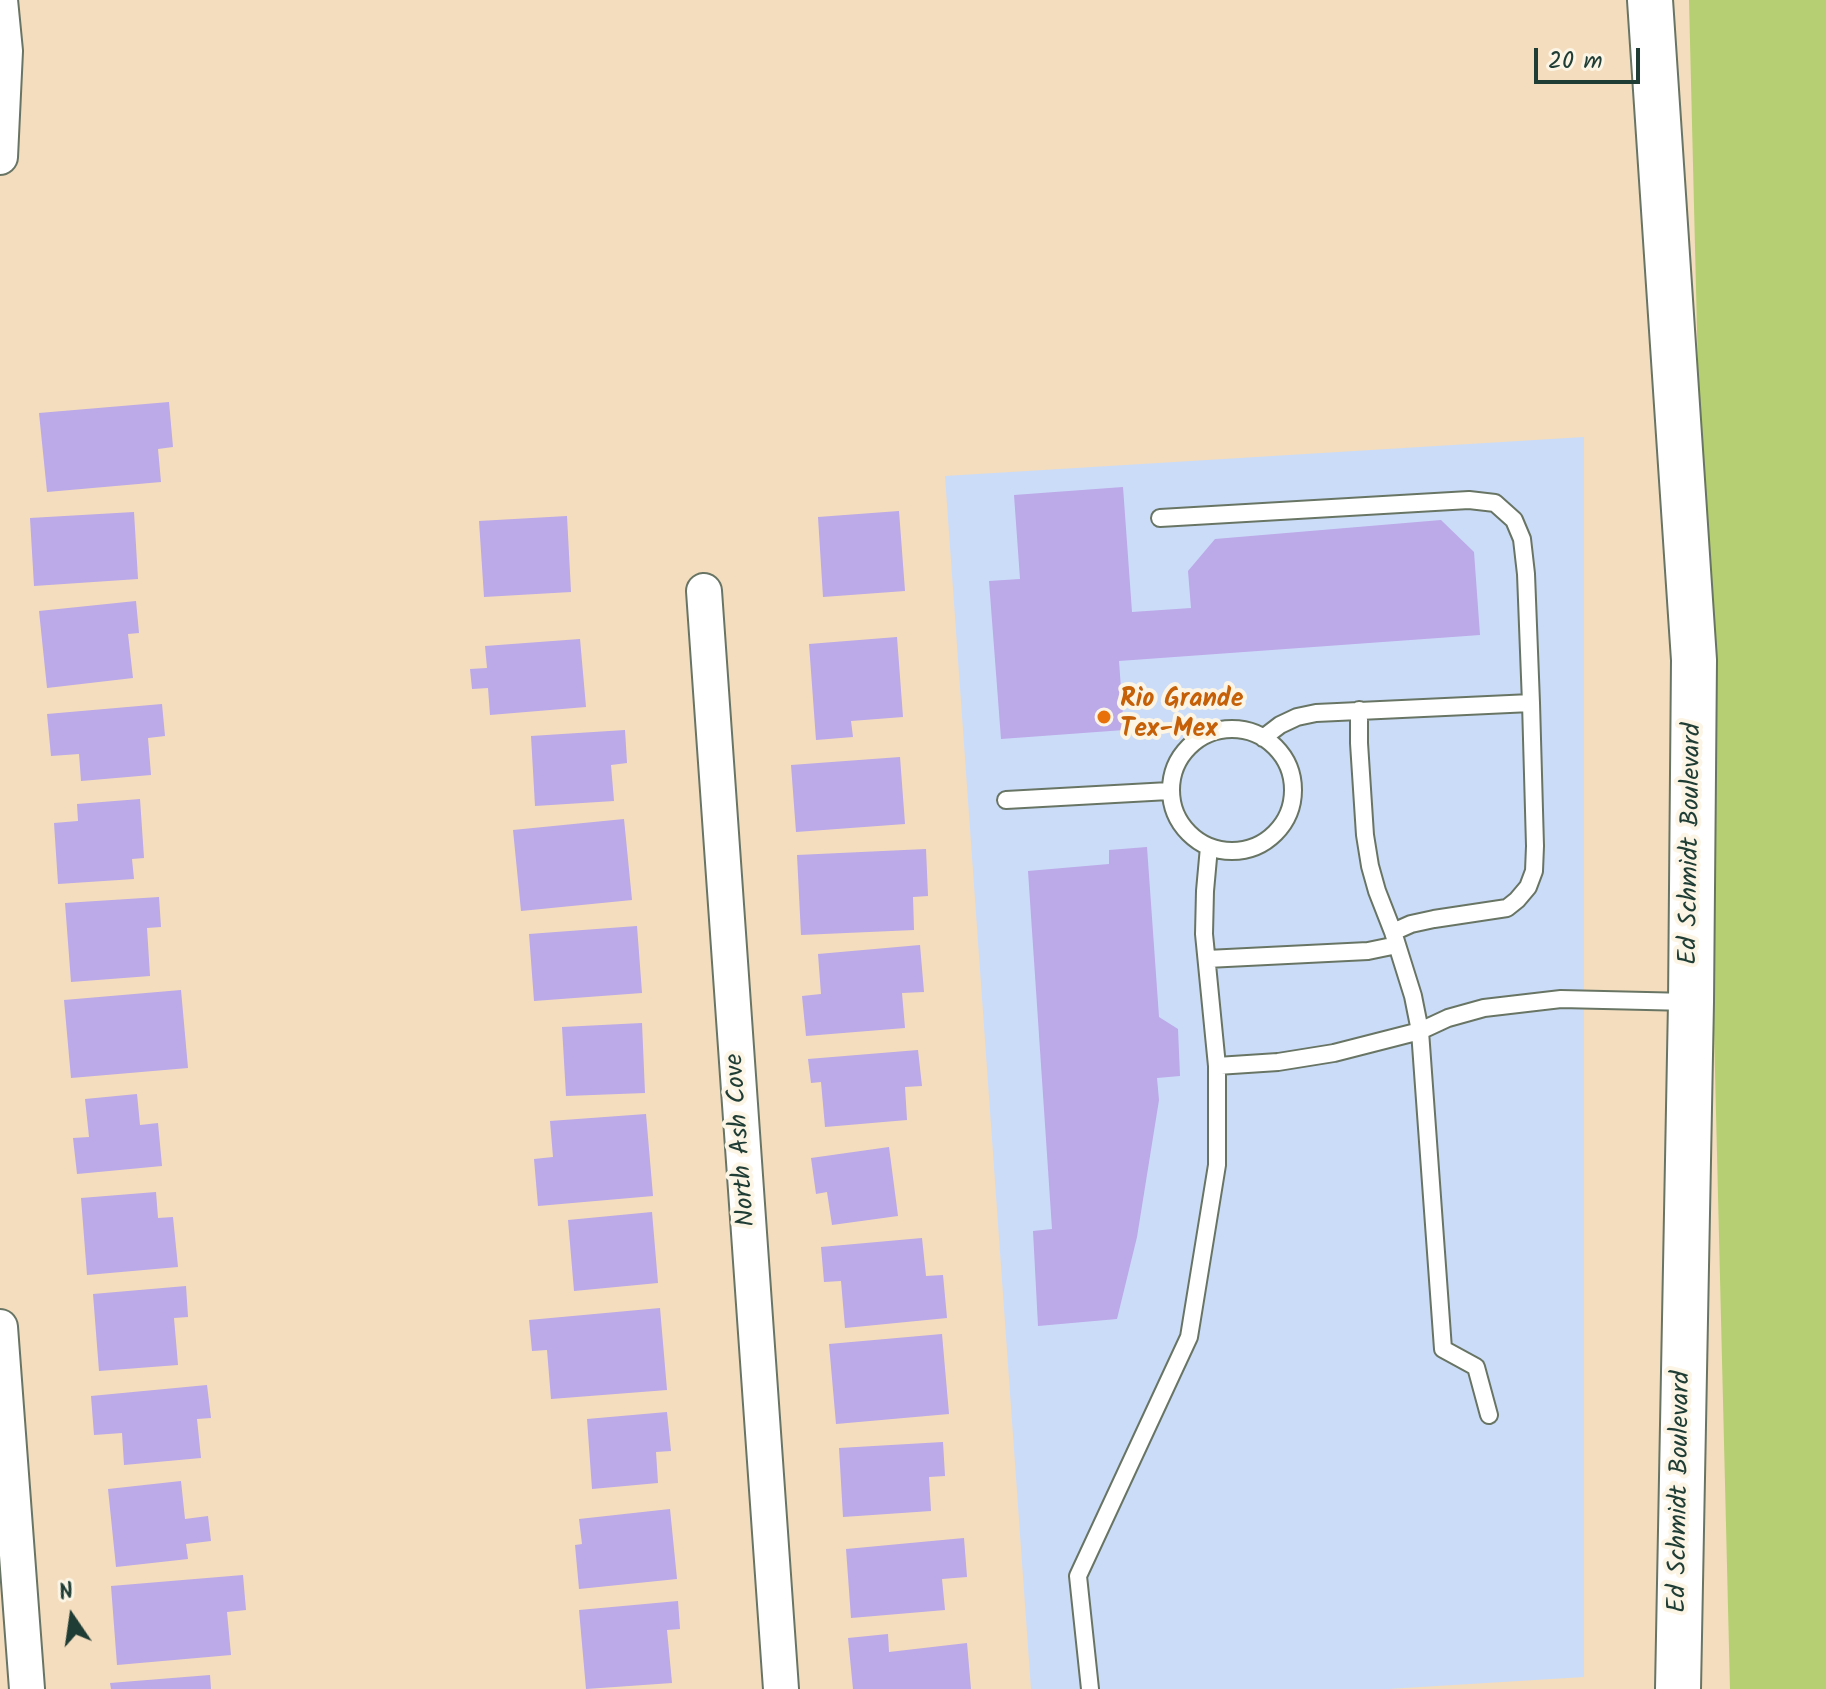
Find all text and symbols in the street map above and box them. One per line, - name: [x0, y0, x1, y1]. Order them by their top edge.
- scale bar: [1538, 32, 1644, 82]
- text: 20 m: [1548, 42, 1603, 81]
- place label: Rio Grande Tex-Mex: [1120, 686, 1244, 748]
- marker: Rio Grande Tex-Mex: [1095, 708, 1113, 726]
- street label: Ed Schmidt Boulevard: [1675, 723, 1711, 965]
- street label: North Ash Cove: [721, 1052, 765, 1228]
- street label: Ed Schmidt Boulevard: [1664, 1371, 1700, 1613]
- text: N: [56, 1575, 77, 1612]
- north arrow: [32, 1577, 112, 1657]

